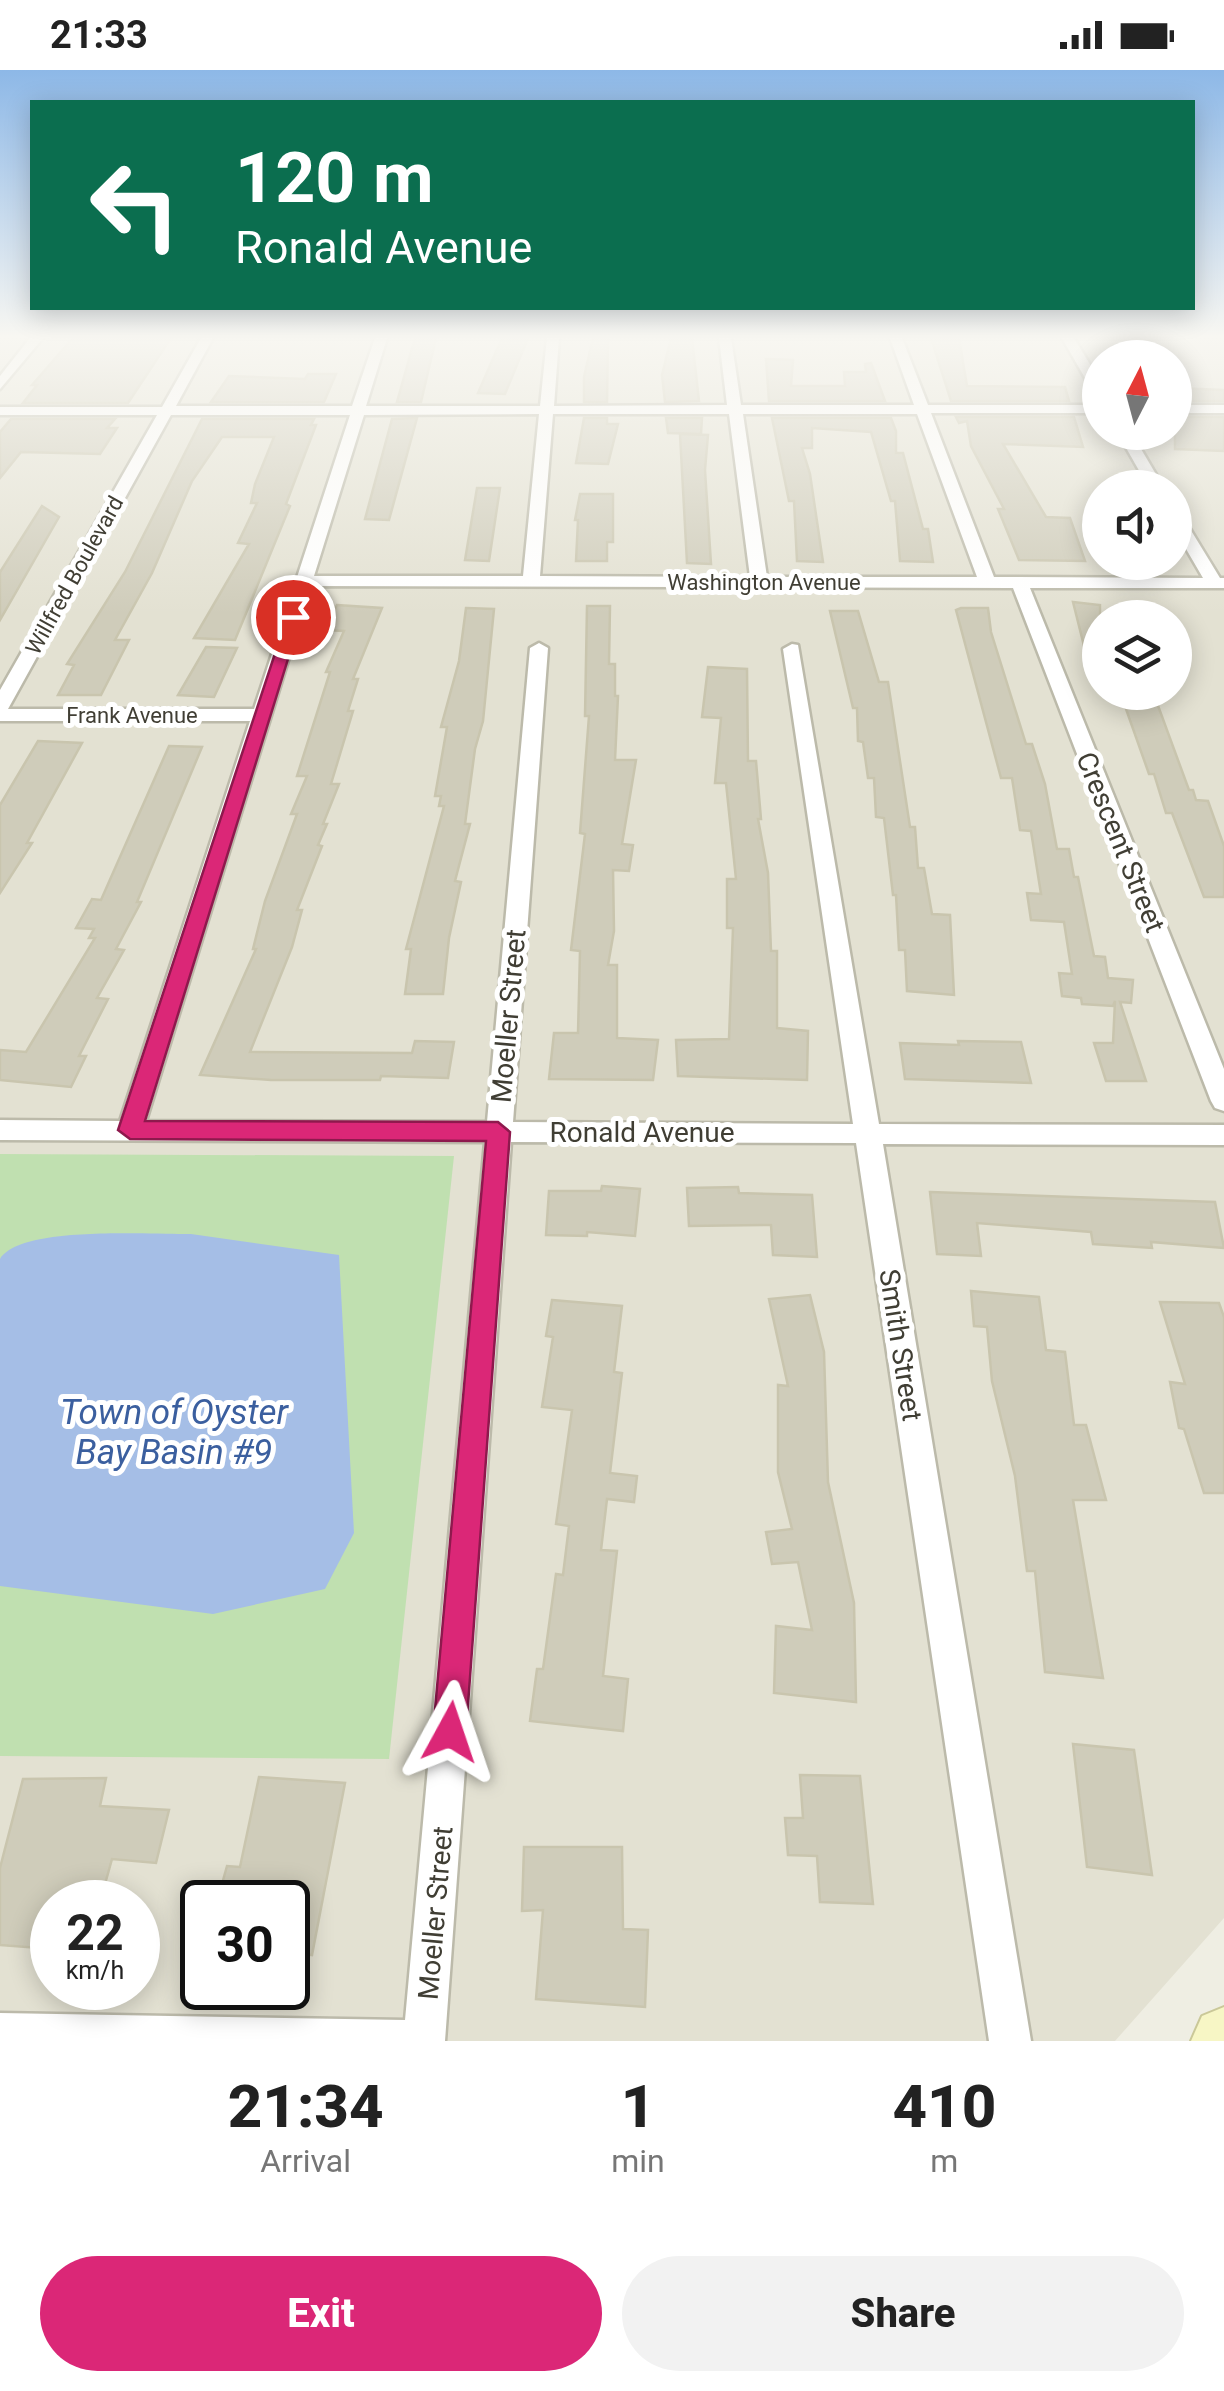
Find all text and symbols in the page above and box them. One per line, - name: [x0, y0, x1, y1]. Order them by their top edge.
- text: 21:33: [50, 13, 148, 57]
- text: 120 m: [235, 137, 434, 219]
- icon: left: [70, 140, 200, 270]
- text: Ronald Avenue: [235, 221, 532, 274]
- north arrow: [1082, 340, 1192, 450]
- map controls: [1082, 340, 1192, 710]
- button: sound: [1082, 470, 1192, 580]
- street label: Willfred Boulevard: [21, 492, 128, 659]
- street label: Washington Avenue: [667, 570, 861, 595]
- pin: [251, 575, 336, 660]
- icon: arrive: [266, 590, 321, 645]
- button: layers: [1082, 600, 1192, 710]
- street label: Frank Avenue: [66, 703, 198, 728]
- street label: Crescent Street: [1069, 747, 1172, 937]
- street label: Moeller Street: [484, 928, 533, 1104]
- street label: Ronald Avenue: [549, 1116, 735, 1149]
- street label: Smith Street: [872, 1267, 929, 1423]
- water label: Town of Oyster Bay Basin #9: [60, 1392, 290, 1473]
- position arrow: [398, 1680, 502, 1784]
- street label: Moeller Street: [411, 1825, 460, 2001]
- speed limit sign: 30: [180, 1880, 310, 2010]
- text: 22: [66, 1904, 124, 1962]
- text: km/h: [66, 1956, 124, 1985]
- text: 21:34: [228, 2071, 384, 2142]
- text: 1: [621, 2071, 655, 2142]
- text: 410: [892, 2071, 996, 2142]
- text: Arrival: [260, 2142, 351, 2180]
- text: min: [611, 2142, 665, 2180]
- text: m: [930, 2142, 958, 2180]
- button: Exit: [40, 2256, 602, 2371]
- button: Share: [622, 2256, 1184, 2371]

